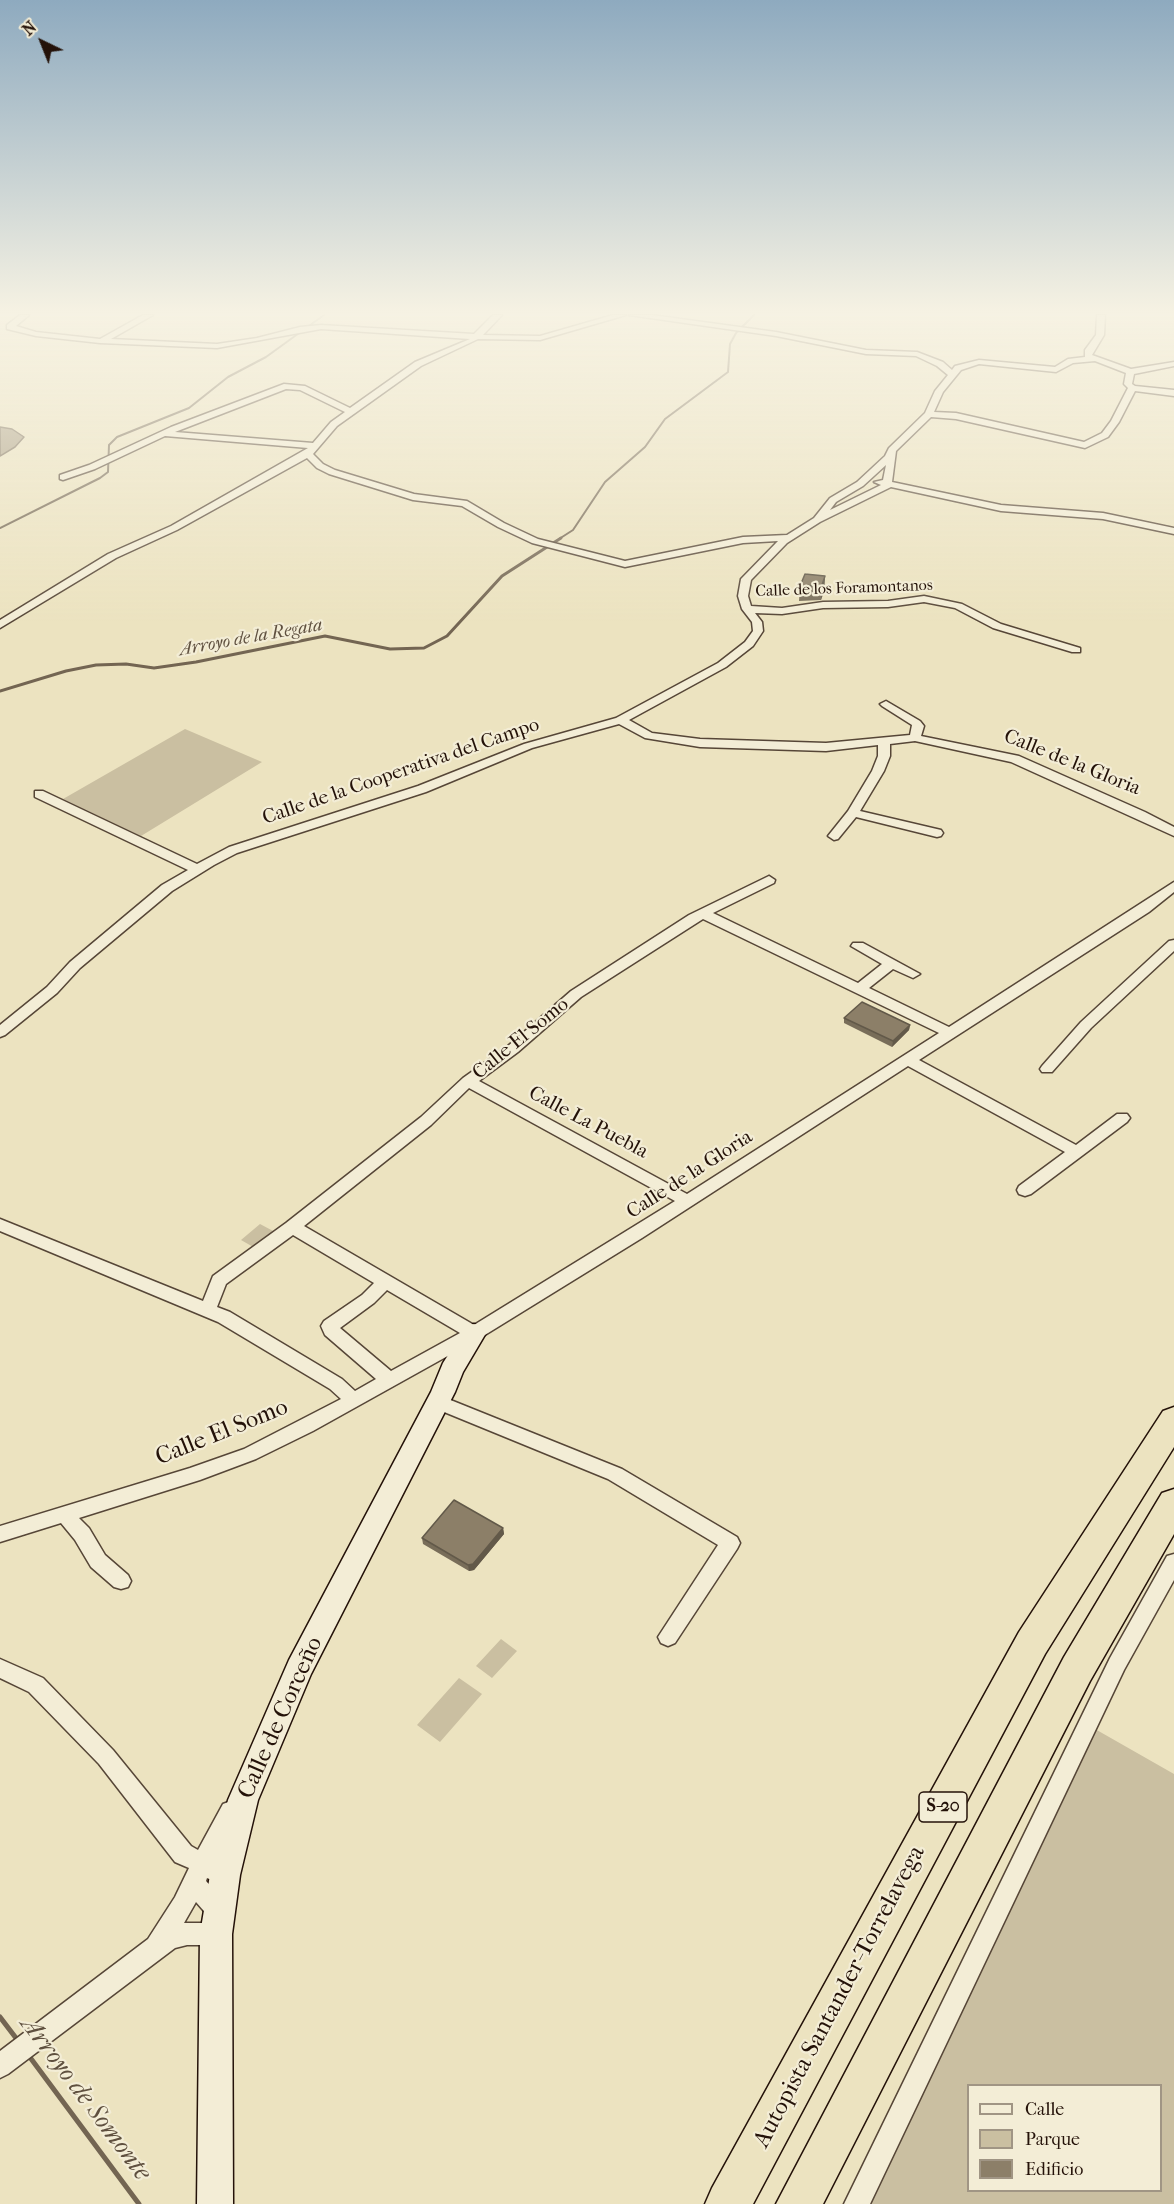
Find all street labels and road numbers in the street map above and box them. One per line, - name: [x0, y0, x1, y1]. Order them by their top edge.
- street label: Calle de los Foramontanos: [755, 576, 933, 602]
- street label: Calle de la Cooperativa del Campo: [259, 713, 543, 831]
- street label: Calle de la Gloria: [1000, 725, 1144, 801]
- street label: Calle El Somo: [468, 993, 574, 1085]
- street label: Calle La Puebla: [524, 1081, 652, 1165]
- street label: Calle de la Gloria: [623, 1125, 757, 1225]
- street label: Calle El Somo: [152, 1393, 292, 1473]
- street label: Calle de Corceño: [232, 1633, 330, 1803]
- road number: S-20: [919, 1792, 967, 1822]
- street label: Autopista Santander-Torrelavega: [748, 1841, 932, 2153]

